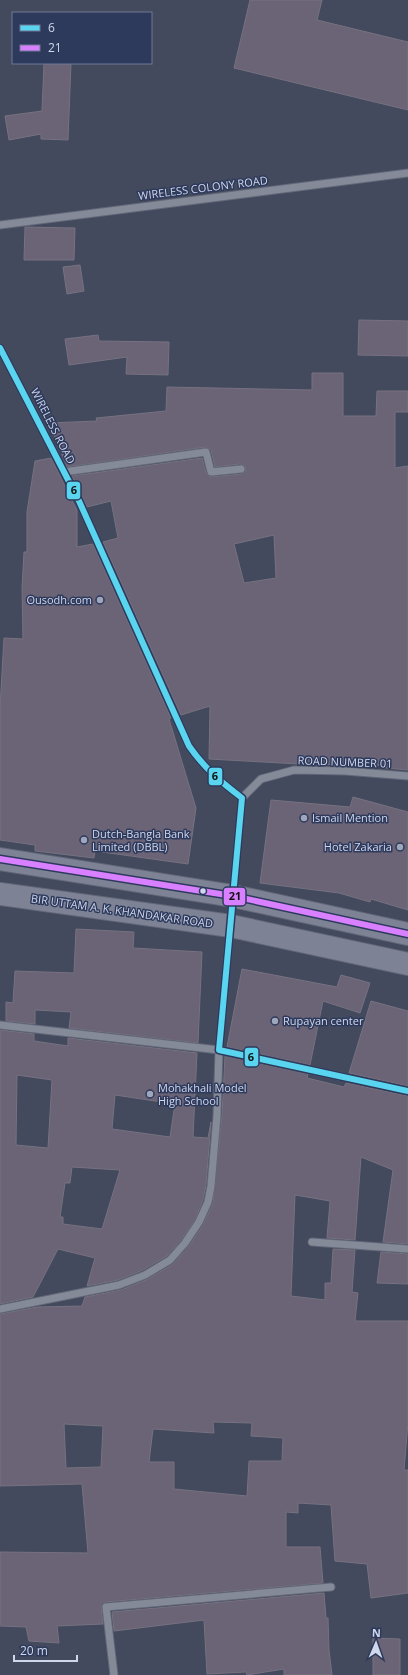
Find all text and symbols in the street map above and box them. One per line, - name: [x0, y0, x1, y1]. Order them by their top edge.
- legend: [12, 12, 152, 64]
- text: 6: [48, 19, 55, 36]
- text: 21: [48, 39, 62, 56]
- street label: WIRELESS COLONY ROAD: [137, 172, 269, 203]
- street label: WIRELESS ROAD: [28, 385, 79, 466]
- line badge: 6: [66, 481, 81, 500]
- text: 6: [71, 482, 77, 497]
- place label: Ousodh.com: [26, 592, 92, 607]
- marker: Ousodh.com: [95, 595, 105, 605]
- street label: ROAD NUMBER 01: [297, 752, 393, 771]
- line badge: 6: [208, 767, 223, 786]
- text: 6: [212, 768, 218, 783]
- place label: Ismail Mention: [312, 810, 388, 825]
- marker: Ismail Mention: [299, 813, 309, 823]
- place label: Dutch-Bangla Bank Limited (DBBL): [92, 826, 190, 854]
- marker: Dutch-Bangla Bank Limited (DBBL): [79, 835, 89, 845]
- place label: Hotel Zakaria: [324, 839, 392, 854]
- marker: Hotel Zakaria: [395, 842, 405, 852]
- unlabelled marker: [198, 886, 208, 896]
- line badge: 21: [223, 887, 246, 906]
- text: 21: [229, 888, 241, 903]
- street label: BIR UTTAM A. K. KHANDAKAR ROAD: [30, 890, 214, 931]
- place label: Rupayan center: [283, 1013, 364, 1028]
- marker: Rupayan center: [270, 1016, 280, 1026]
- line badge: 6: [244, 1047, 259, 1067]
- text: 6: [248, 1049, 254, 1064]
- place label: Mohakhali Model High School: [158, 1080, 247, 1108]
- marker: Mohakhali Model High School: [145, 1089, 155, 1099]
- north arrow: [356, 1623, 396, 1663]
- text: N: [372, 1625, 381, 1640]
- scale bar: [14, 1637, 77, 1663]
- text: 20 m: [20, 1642, 48, 1659]

